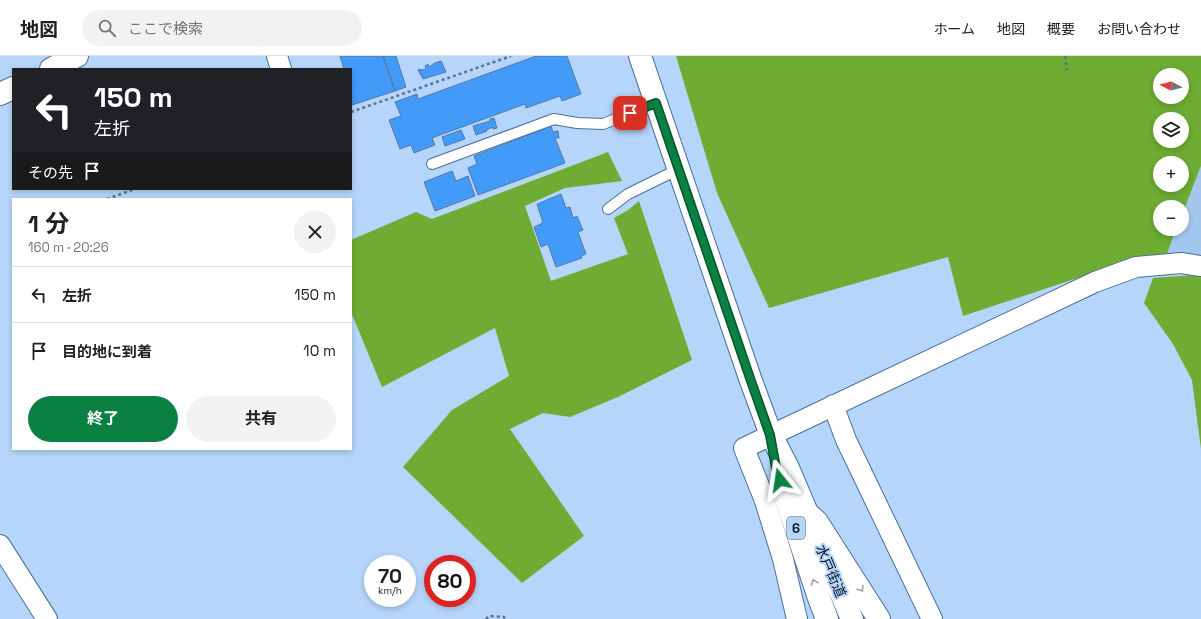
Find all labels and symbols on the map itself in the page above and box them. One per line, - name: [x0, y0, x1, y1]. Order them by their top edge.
- north arrow: [1153, 68, 1189, 104]
- pin: [613, 96, 647, 130]
- position arrow: [759, 459, 801, 501]
- road number: 6: [787, 517, 805, 539]
- street label: 水戸街道: [812, 542, 850, 600]
- speed limit sign: 80: [424, 555, 476, 607]
- one-way arrow: [810, 579, 819, 586]
- one-way arrow: [856, 585, 863, 592]

